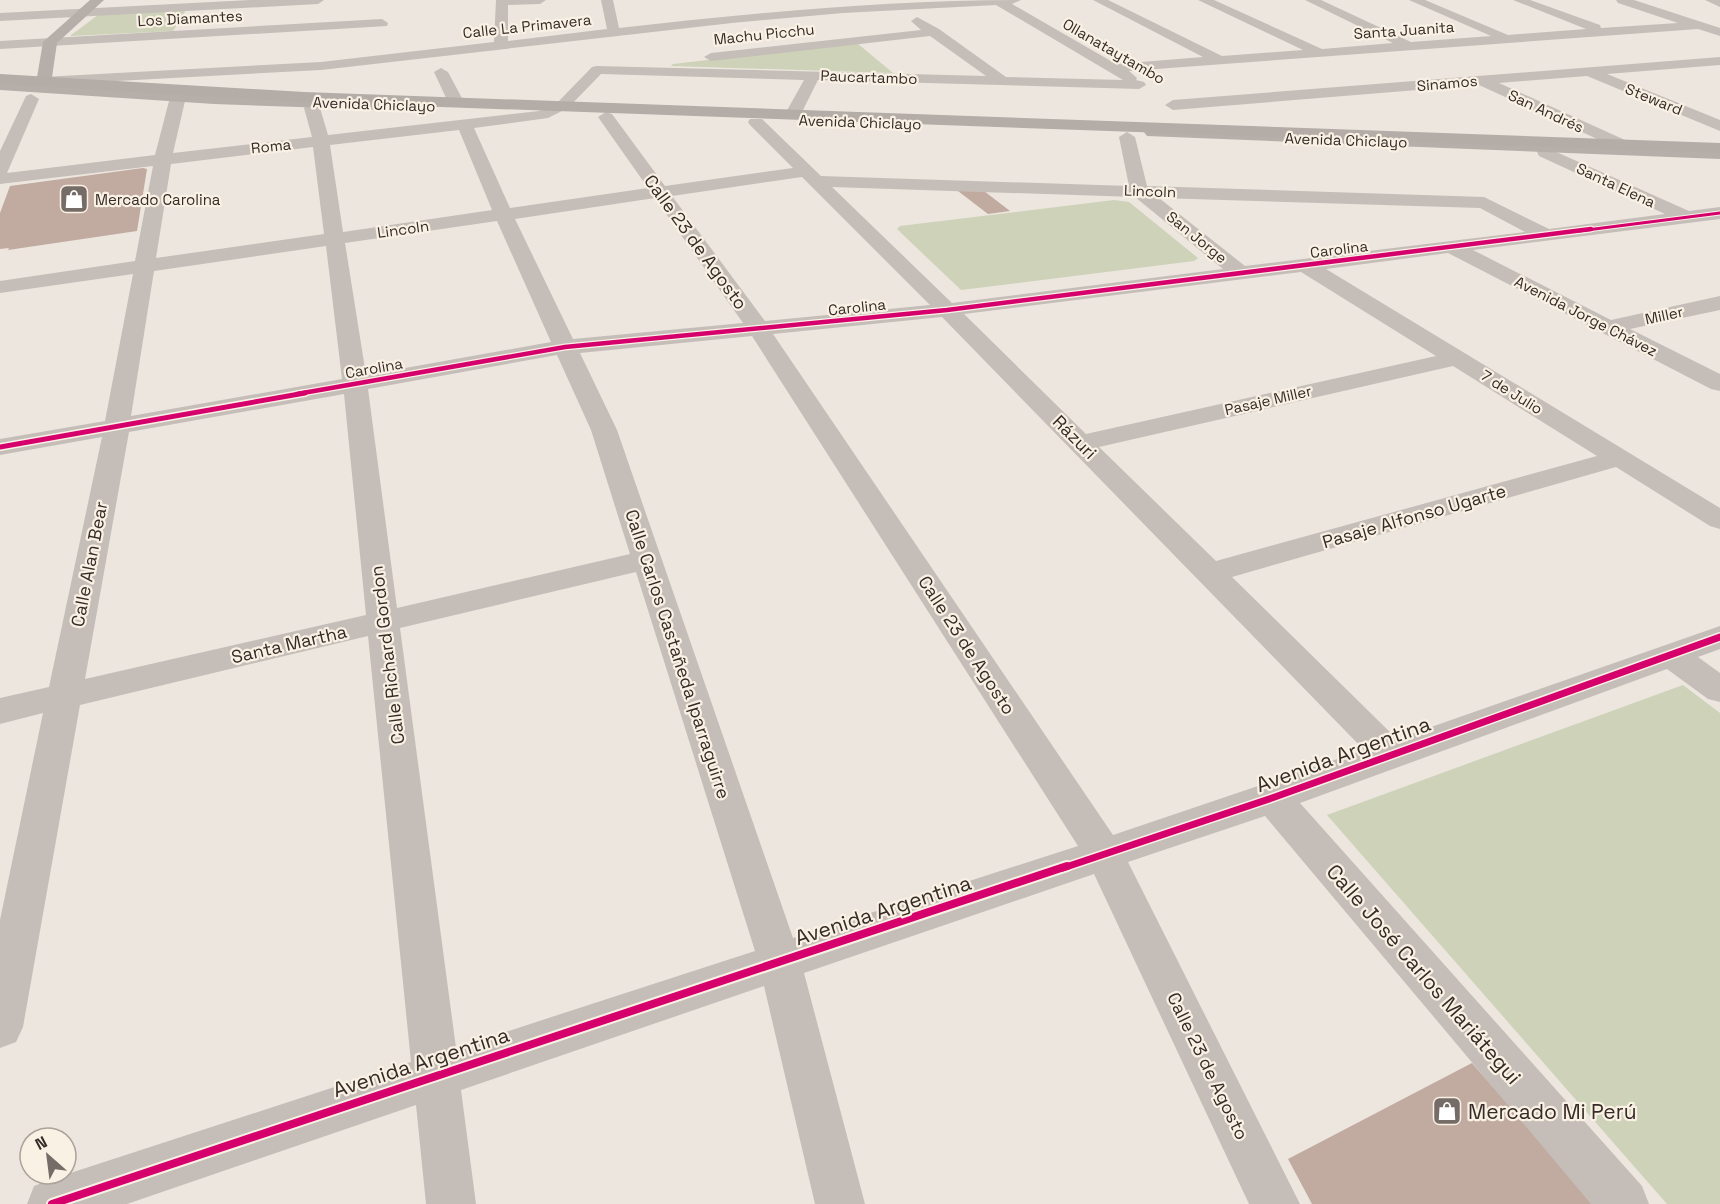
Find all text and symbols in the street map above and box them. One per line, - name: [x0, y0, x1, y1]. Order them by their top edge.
- street label: Los Diamantes: [137, 6, 243, 30]
- street label: Calle La Primavera: [462, 10, 593, 42]
- street label: Ollanataytambo: [1059, 14, 1169, 88]
- street label: Santa Juanita: [1353, 17, 1455, 43]
- street label: Machu Picchu: [713, 19, 815, 49]
- street label: Paucartambo: [820, 66, 918, 88]
- street label: Sinamos: [1416, 71, 1478, 95]
- street label: Steward: [1623, 79, 1685, 119]
- street label: San Andrés: [1505, 85, 1587, 137]
- street label: Avenida Chiclayo: [312, 92, 436, 116]
- street label: Avenida Chiclayo: [798, 110, 922, 134]
- street label: Avenida Chiclayo: [1284, 128, 1408, 152]
- street label: Roma: [250, 134, 292, 158]
- street label: Santa Elena: [1573, 158, 1659, 212]
- street label: Calle 23 de Agosto: [639, 170, 753, 314]
- street label: Lincoln: [1124, 181, 1176, 201]
- shop icon: Mercado Carolina: [58, 183, 90, 215]
- place label: Mercado Carolina: [95, 190, 221, 209]
- street label: San Jorge: [1163, 207, 1231, 267]
- street label: Lincoln: [376, 216, 430, 242]
- street label: Carolina: [1309, 236, 1369, 262]
- street label: Avenida Jorge Chávez: [1511, 272, 1661, 360]
- street label: Carolina: [827, 294, 887, 319]
- street label: Miller: [1643, 302, 1685, 328]
- street label: Carolina: [344, 354, 405, 382]
- street label: 7 de Julio: [1478, 366, 1546, 418]
- street label: Pasaje Miller: [1223, 381, 1314, 419]
- street label: Rázuri: [1048, 410, 1102, 464]
- street label: Pasaje Alfonso Ugarte: [1319, 479, 1509, 553]
- street label: Calle Alan Bear: [66, 499, 112, 629]
- street label: Calle Carlos Castañeda Iparraguirre: [620, 506, 736, 802]
- street label: Calle Richard Gordon: [365, 564, 409, 746]
- street label: Calle 23 de Agosto: [913, 571, 1021, 719]
- street label: Santa Martha: [229, 620, 349, 668]
- street label: Avenida Argentina: [1252, 710, 1434, 798]
- street label: Calle José Carlos Mariátegui: [1321, 858, 1527, 1090]
- street label: Avenida Argentina: [791, 869, 975, 951]
- street label: Calle 23 de Agosto: [1162, 988, 1254, 1144]
- street label: Avenida Argentina: [329, 1021, 513, 1103]
- shop icon: Mercado Mi Perú: [1431, 1095, 1463, 1127]
- place label: Mercado Mi Perú: [1468, 1098, 1637, 1125]
- north arrow: [18, 1126, 78, 1186]
- text: N: [32, 1131, 51, 1155]

